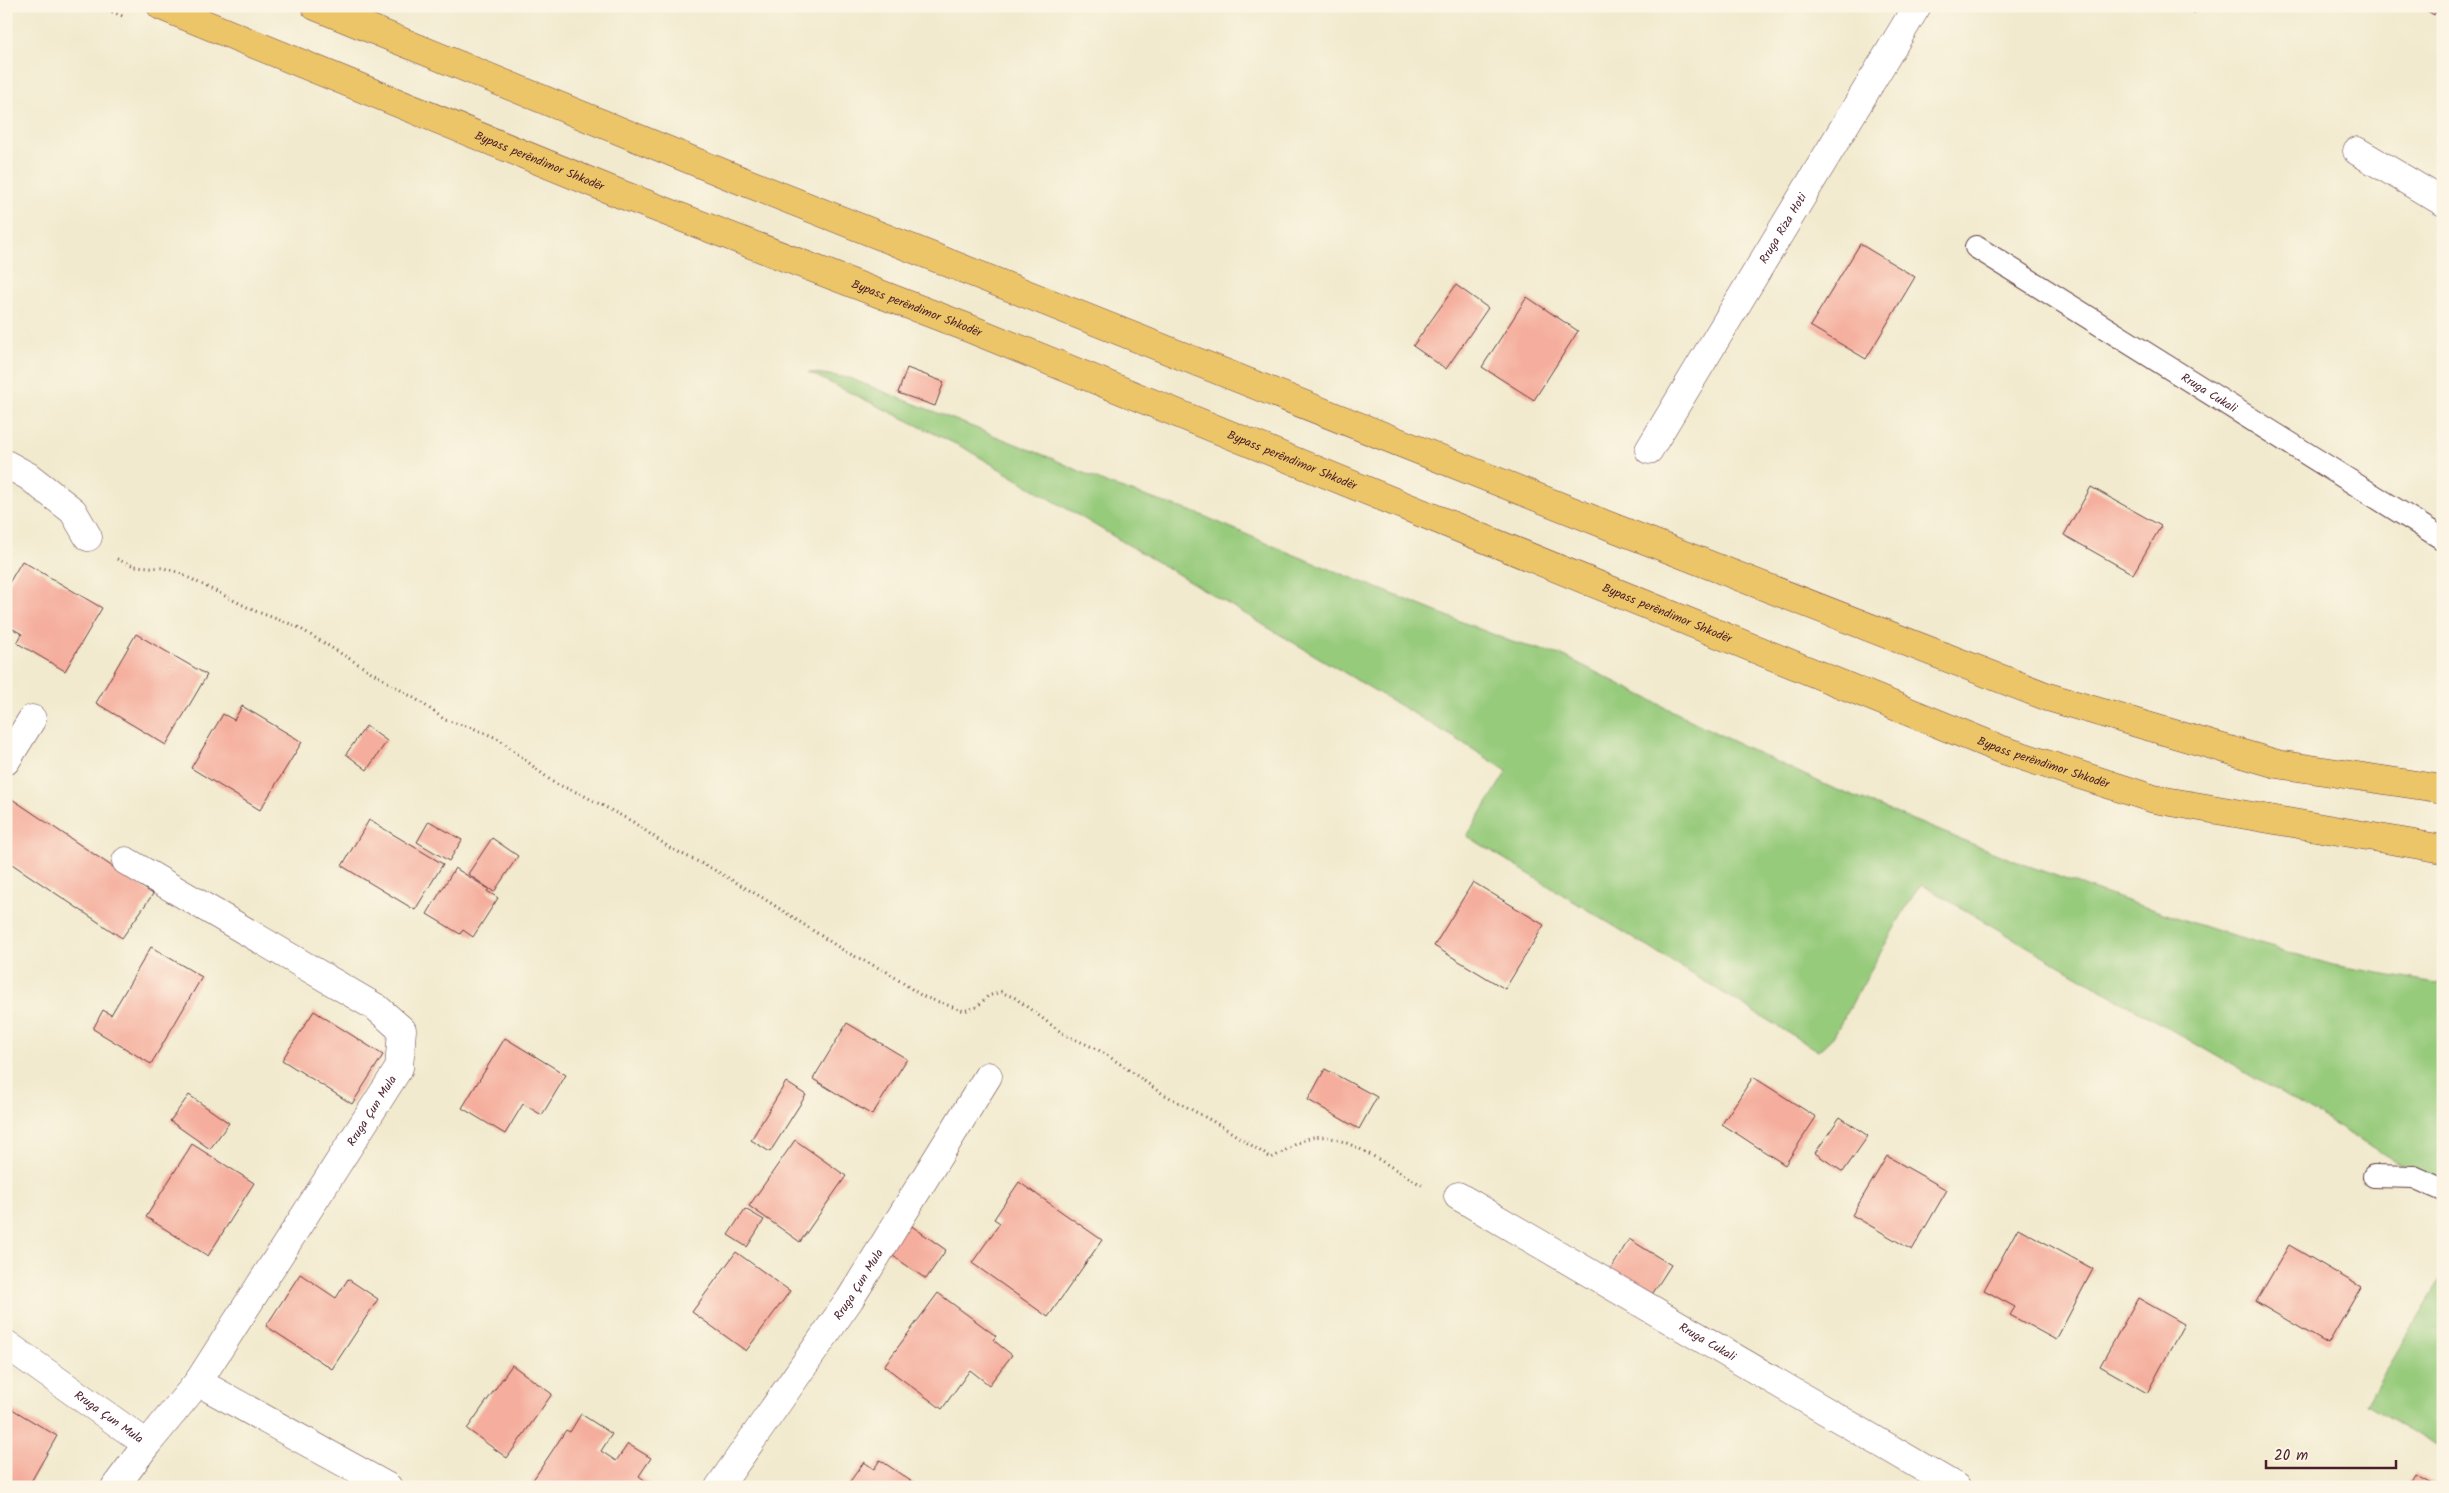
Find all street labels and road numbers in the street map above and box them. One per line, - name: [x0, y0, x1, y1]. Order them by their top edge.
- street label: Bypass perëndimor Shkodër: [472, 126, 608, 196]
- street label: Rruga Riza Hoti: [1754, 188, 1812, 267]
- street label: Bypass perëndimor Shkodër: [849, 274, 986, 342]
- street label: Rruga Cukali: [2177, 368, 2242, 418]
- street label: Bypass perëndimor Shkodër: [1225, 425, 1361, 495]
- street label: Bypass perëndimor Shkodër: [1600, 578, 1736, 648]
- street label: Bypass perëndimor Shkodër: [1974, 731, 2113, 794]
- street label: Rruga Çun Mula: [342, 1071, 402, 1150]
- street label: Rruga Çun Mula: [829, 1245, 888, 1324]
- street label: Rruga Cukali: [1676, 1318, 1741, 1366]
- street label: Rruga Çun Mula: [70, 1386, 148, 1448]

